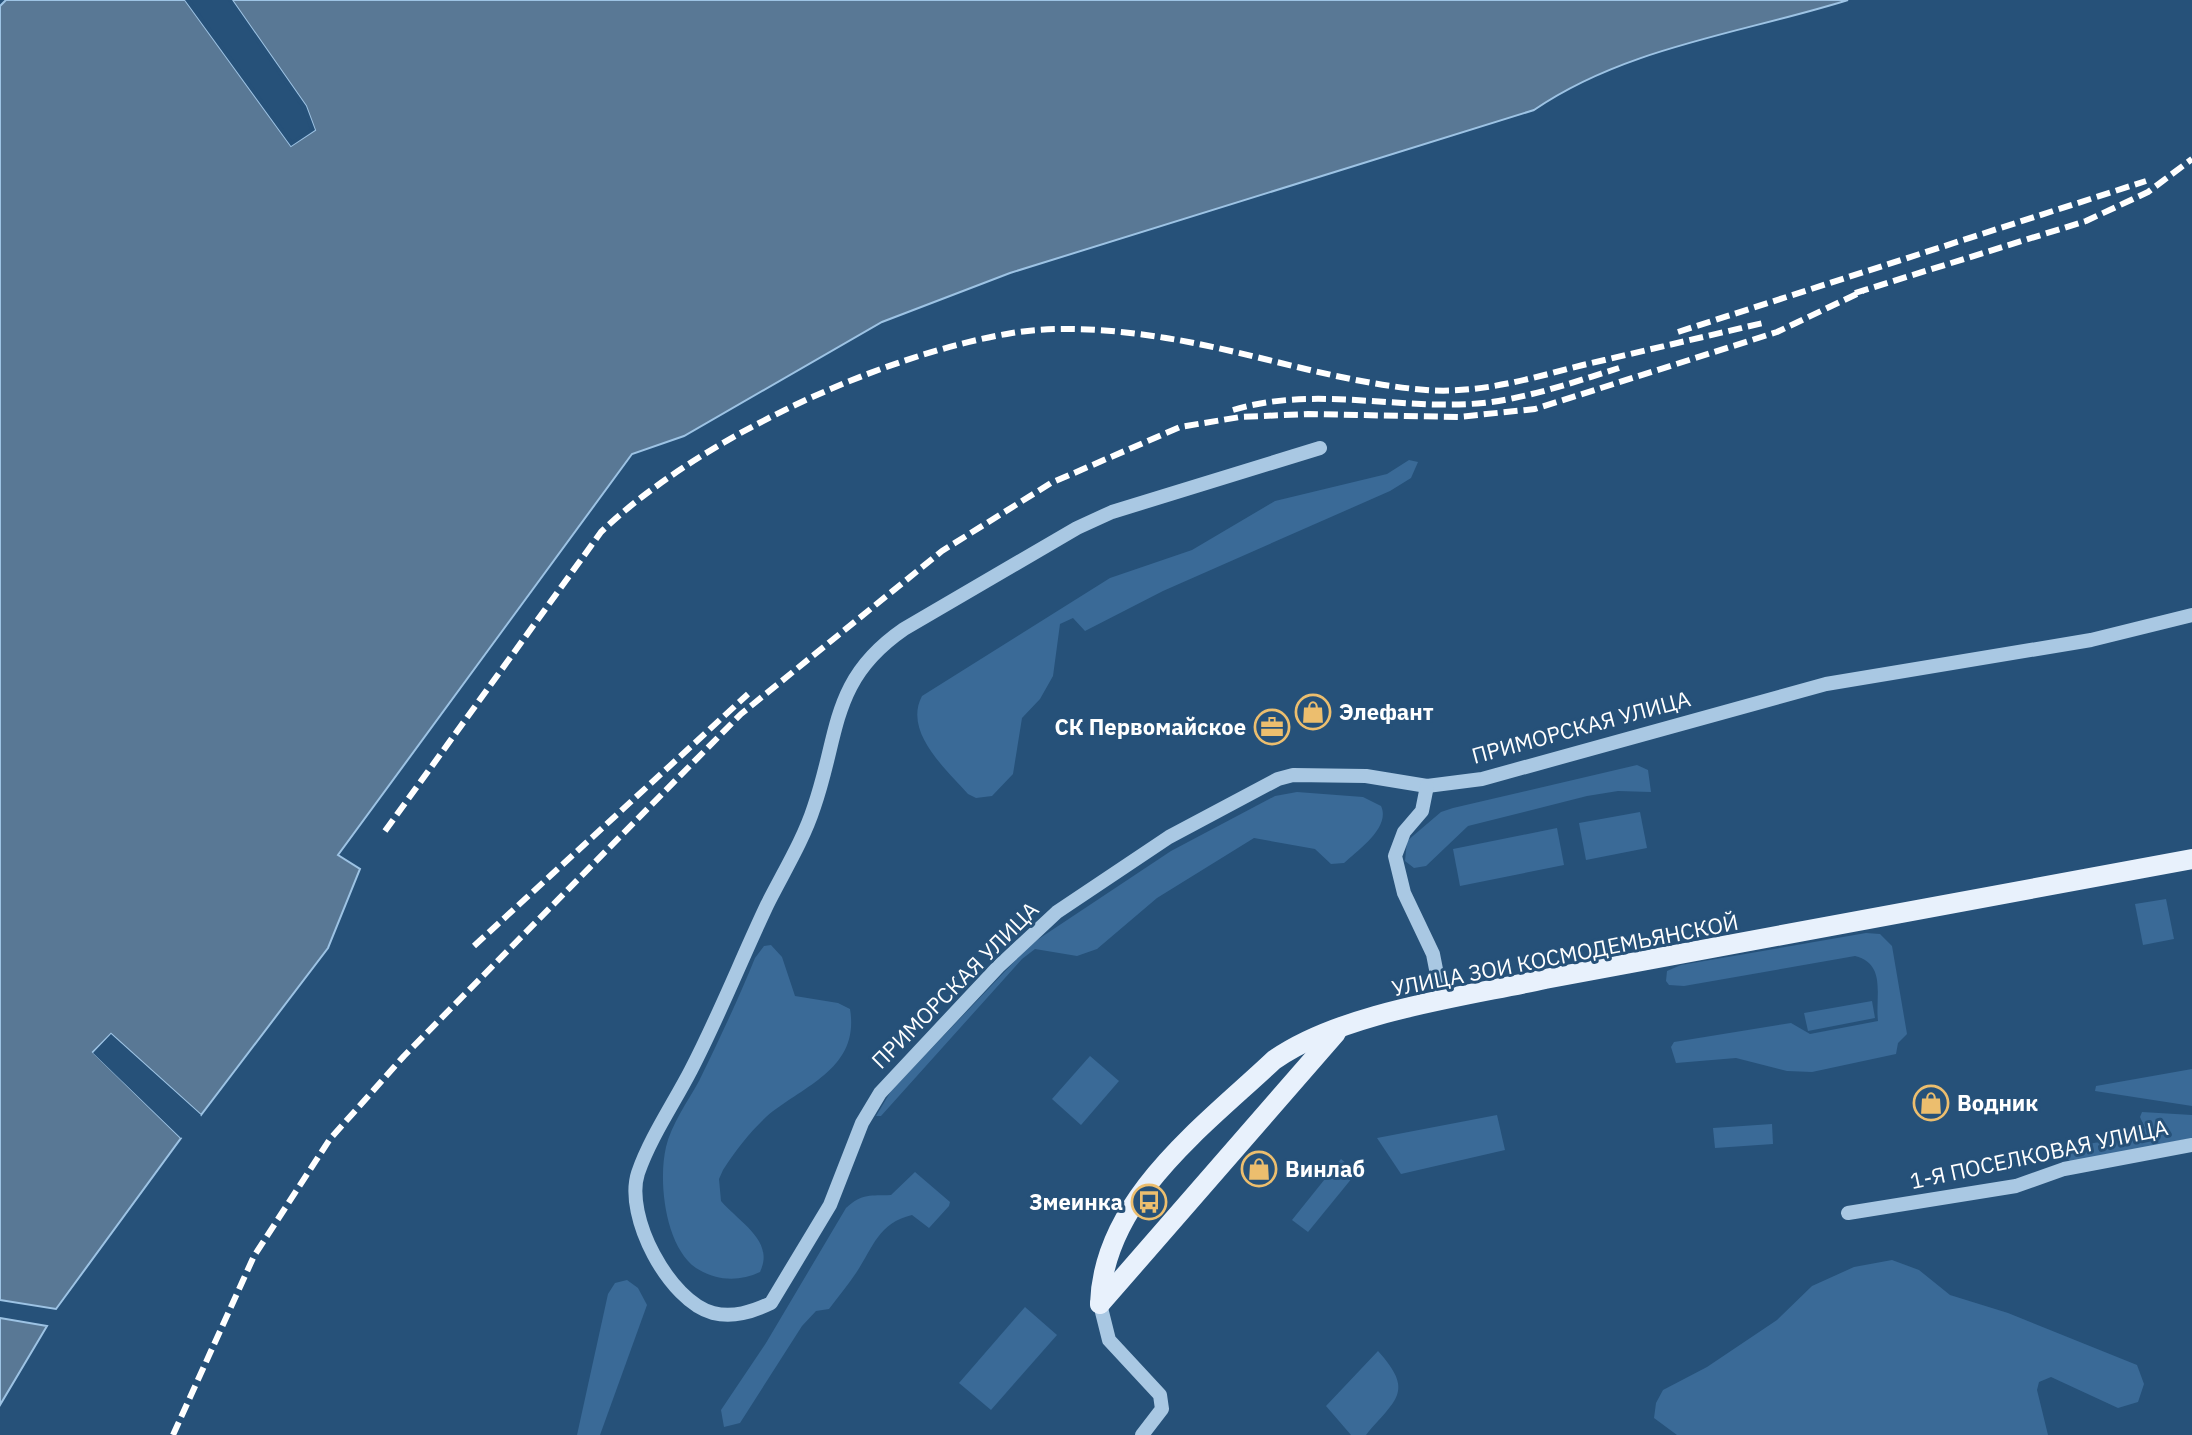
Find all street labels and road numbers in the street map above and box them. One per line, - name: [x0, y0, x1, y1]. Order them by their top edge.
- street label: ПРИМОРСКАЯ УЛИЦА: [1468, 683, 1693, 770]
- street label: ПРИМОРСКАЯ УЛИЦА: [865, 895, 1045, 1075]
- street label: УЛИЦА ЗОИ КОСМОДЕМЬЯНСКОЙ: [1389, 907, 1741, 1002]
- street label: 1-Я ПОСЕЛКОВАЯ УЛИЦА: [1907, 1112, 2171, 1195]

